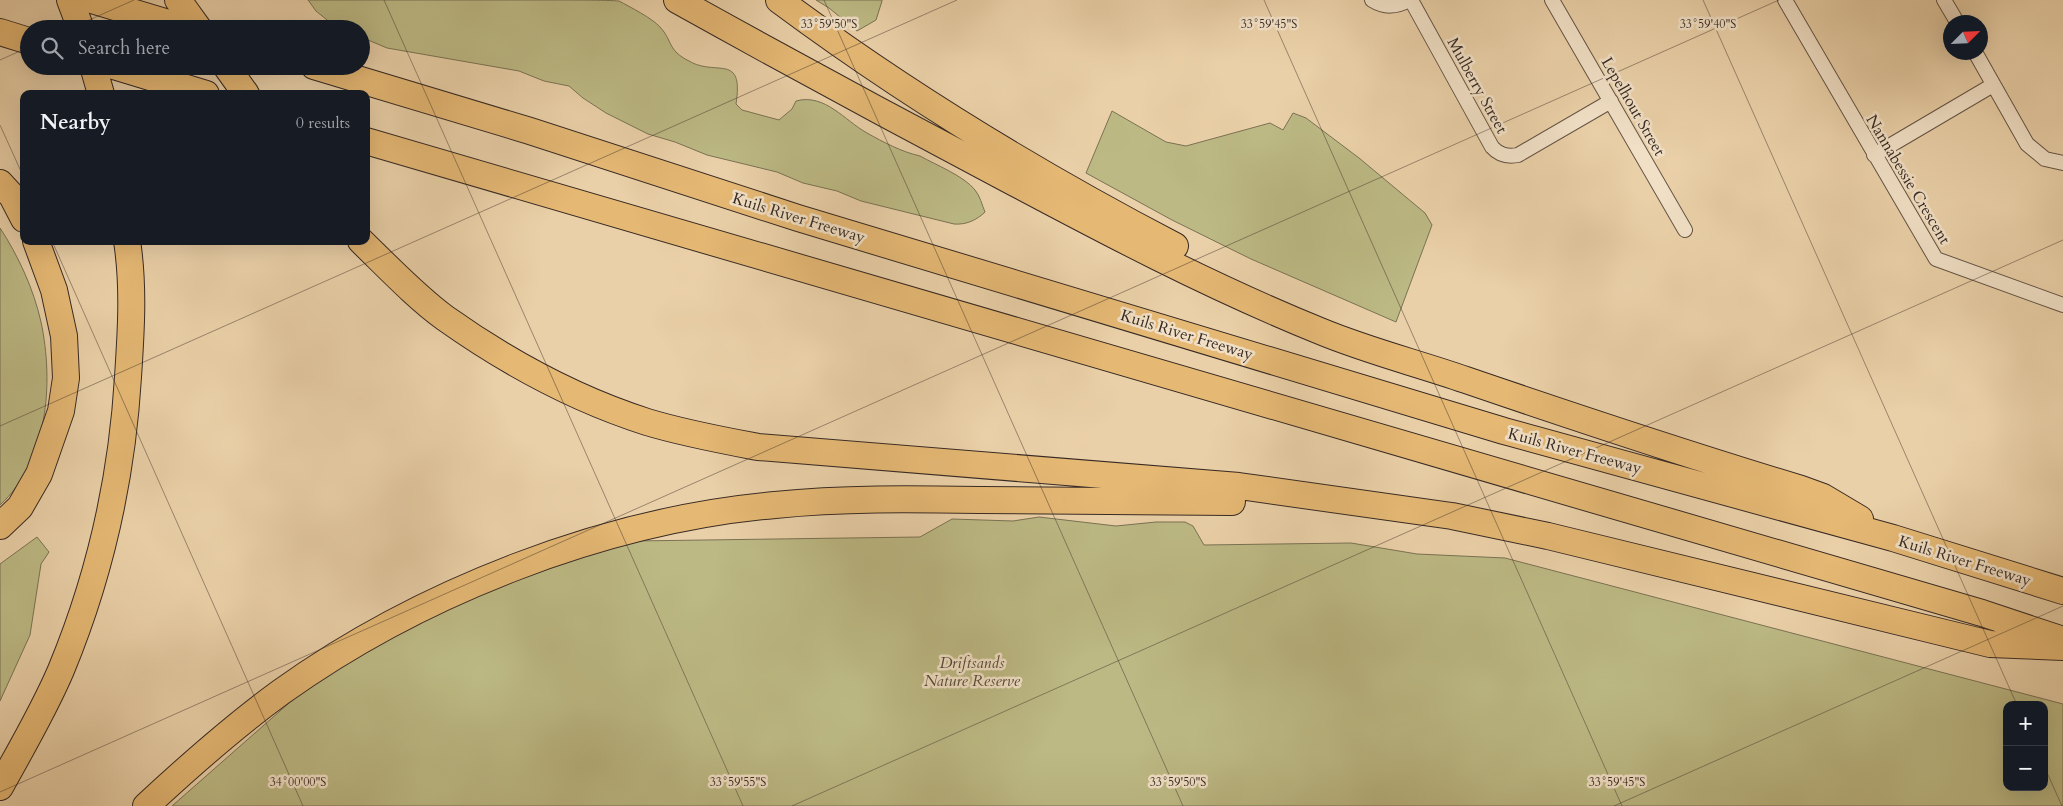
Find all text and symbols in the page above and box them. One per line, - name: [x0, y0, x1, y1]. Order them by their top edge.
- north arrow: [1943, 15, 1988, 60]
- text: 33°59'50"S: [801, 16, 857, 32]
- text: 33°59'45"S: [1241, 16, 1297, 32]
- text: 33°59'40"S: [1680, 16, 1736, 32]
- search box: [20, 20, 370, 75]
- street label: Mulberry Street: [1442, 33, 1513, 137]
- icon: search: [38, 34, 66, 62]
- text: Search here: [78, 35, 170, 61]
- street label: Lepelhout Street: [1596, 53, 1670, 160]
- text: Nearby: [40, 108, 111, 137]
- street label: Nannabessie Crescent: [1861, 111, 1956, 248]
- text: 0 results: [296, 112, 350, 134]
- street label: Kuils River Freeway: [730, 187, 868, 249]
- street label: Kuils River Freeway: [1118, 304, 1256, 366]
- street label: Kuils River Freeway: [1505, 423, 1645, 480]
- street label: Kuils River Freeway: [1896, 530, 2034, 592]
- park label: Driftsands Nature Reserve: [924, 652, 1021, 692]
- map controls: [2003, 701, 2048, 791]
- button: +: [2003, 701, 2048, 746]
- button: −: [2003, 746, 2048, 791]
- text: 34°00'00"S: [270, 774, 326, 790]
- text: 33°59'55"S: [710, 774, 766, 790]
- text: 33°59'50"S: [1150, 774, 1206, 790]
- text: 33°59'45"S: [1589, 774, 1645, 790]

